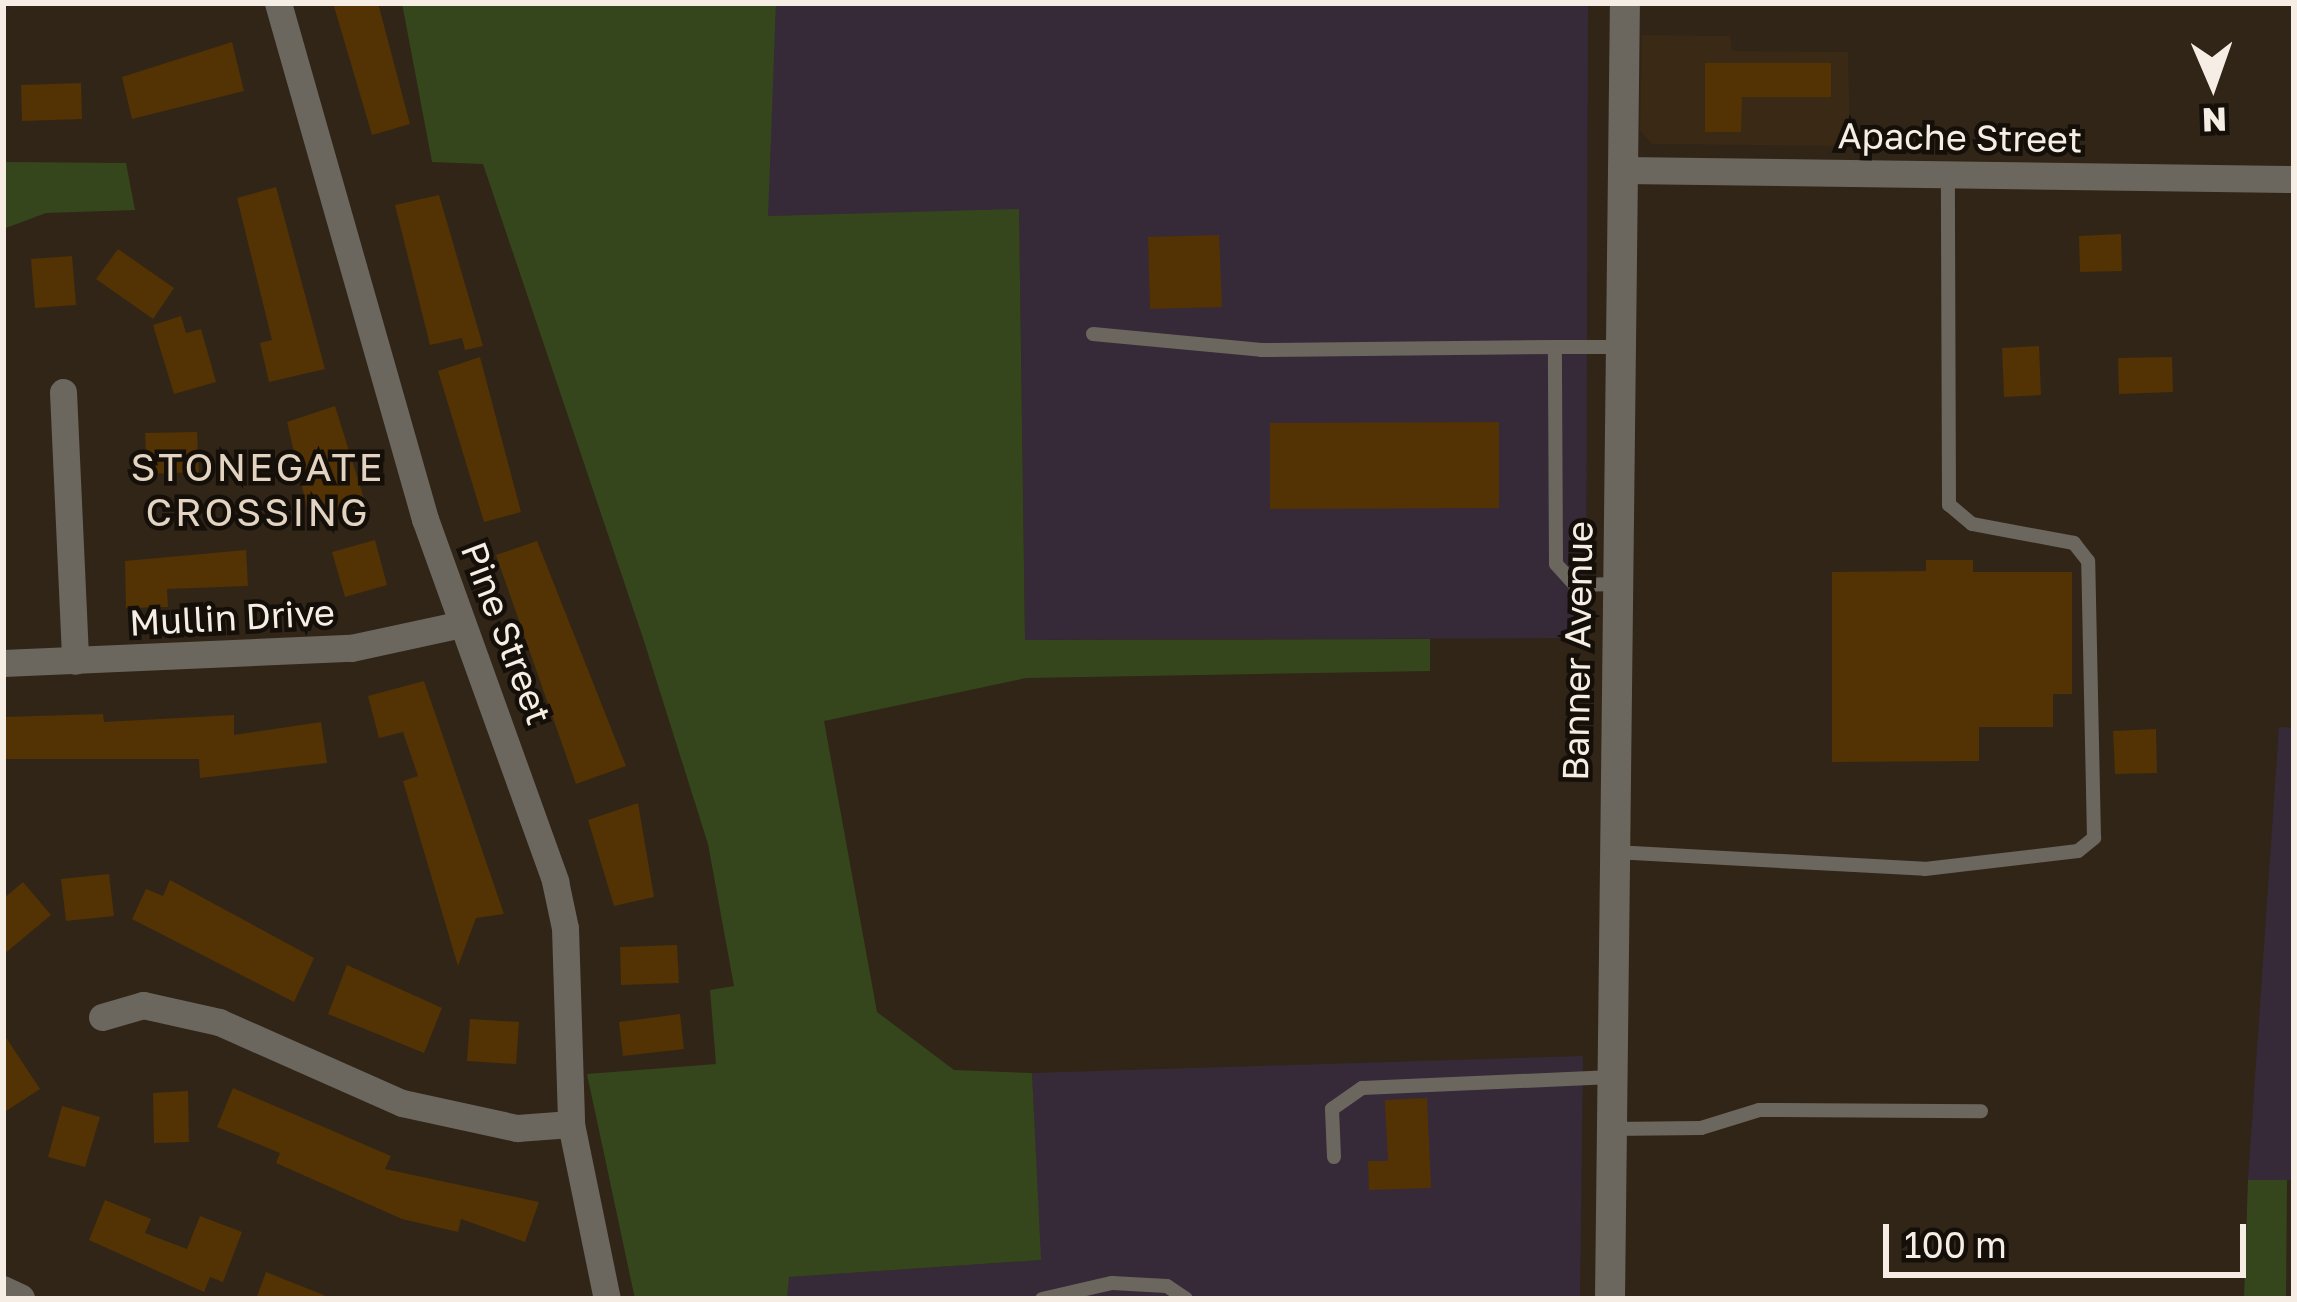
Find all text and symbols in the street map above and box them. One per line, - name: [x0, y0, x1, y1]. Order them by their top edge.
- north arrow: [2153, 24, 2273, 144]
- text: N: [2201, 101, 2227, 140]
- street label: Apache Street: [1837, 113, 2083, 161]
- district label: STONEGATE CROSSING: [131, 445, 385, 536]
- street label: Banner Avenue: [1553, 521, 1601, 781]
- street label: Pine Street: [452, 536, 562, 730]
- street label: Mullin Drive: [128, 590, 336, 644]
- scale bar: [1889, 1200, 2252, 1274]
- text: 100 m: [1904, 1223, 2007, 1266]

